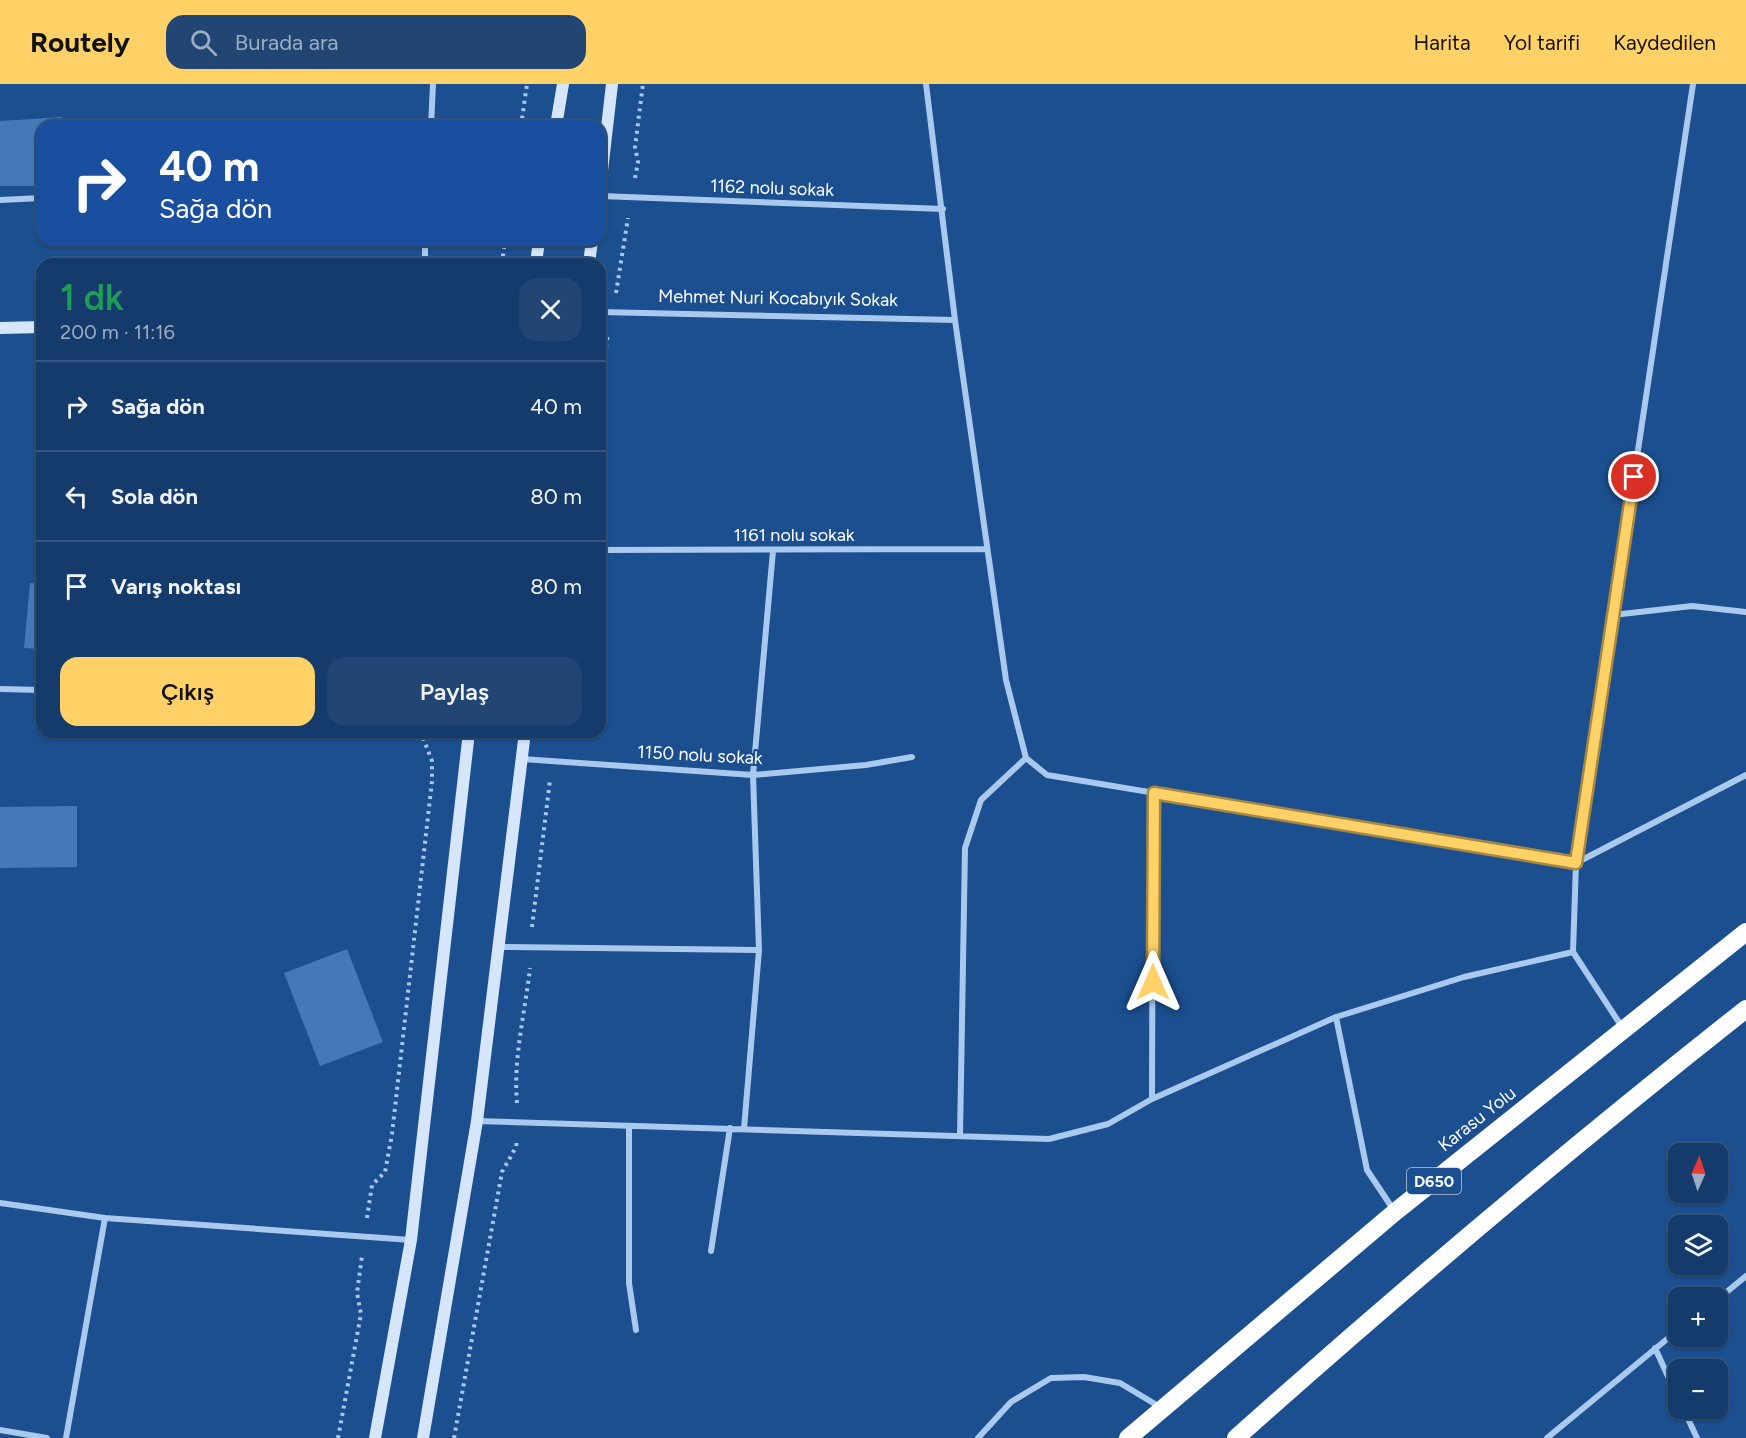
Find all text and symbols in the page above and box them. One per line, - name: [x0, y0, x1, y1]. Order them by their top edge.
- search box: [166, 15, 586, 69]
- text: Routely: [30, 25, 130, 59]
- icon: search: [187, 26, 220, 59]
- text: Burada ara: [235, 29, 339, 56]
- text: Harita: [1414, 30, 1471, 55]
- text: Yol tarifi: [1504, 30, 1580, 55]
- text: Kaydedilen: [1613, 30, 1716, 55]
- text: 40 m: [159, 141, 259, 192]
- icon: right: [60, 144, 138, 222]
- street label: 1162 nolu sokak: [710, 175, 834, 201]
- text: Sağa dön: [159, 192, 272, 225]
- text: 1 dk: [60, 276, 124, 319]
- button: close: [519, 278, 582, 341]
- street label: Mehmet Nuri Kocabıyık Sokak: [658, 285, 898, 311]
- text: 200 m · 11:16: [60, 320, 175, 344]
- icon: right: [60, 390, 93, 423]
- text: Sağa dön: [111, 393, 205, 420]
- text: 40 m: [530, 393, 582, 420]
- pin: [1608, 451, 1659, 502]
- icon: arrive: [1617, 460, 1650, 493]
- icon: left: [60, 480, 93, 513]
- text: Sola dön: [111, 483, 198, 510]
- text: 80 m: [530, 483, 582, 510]
- street label: 1161 nolu sokak: [733, 524, 855, 546]
- icon: arrive: [60, 570, 93, 603]
- text: Varış noktası: [111, 573, 241, 600]
- text: 80 m: [530, 573, 582, 600]
- button: Çıkış: [60, 657, 315, 726]
- button: Paylaş: [327, 657, 582, 726]
- street label: 1150 nolu sokak: [637, 741, 763, 769]
- position arrow: [1121, 950, 1185, 1014]
- street label: Karasu Yolu: [1434, 1082, 1520, 1156]
- north arrow: [1668, 1143, 1728, 1203]
- map controls: [1668, 1143, 1728, 1419]
- road number: D650: [1407, 1168, 1461, 1194]
- button: layers: [1668, 1215, 1728, 1275]
- button: +: [1668, 1287, 1728, 1347]
- button: −: [1668, 1359, 1728, 1419]

